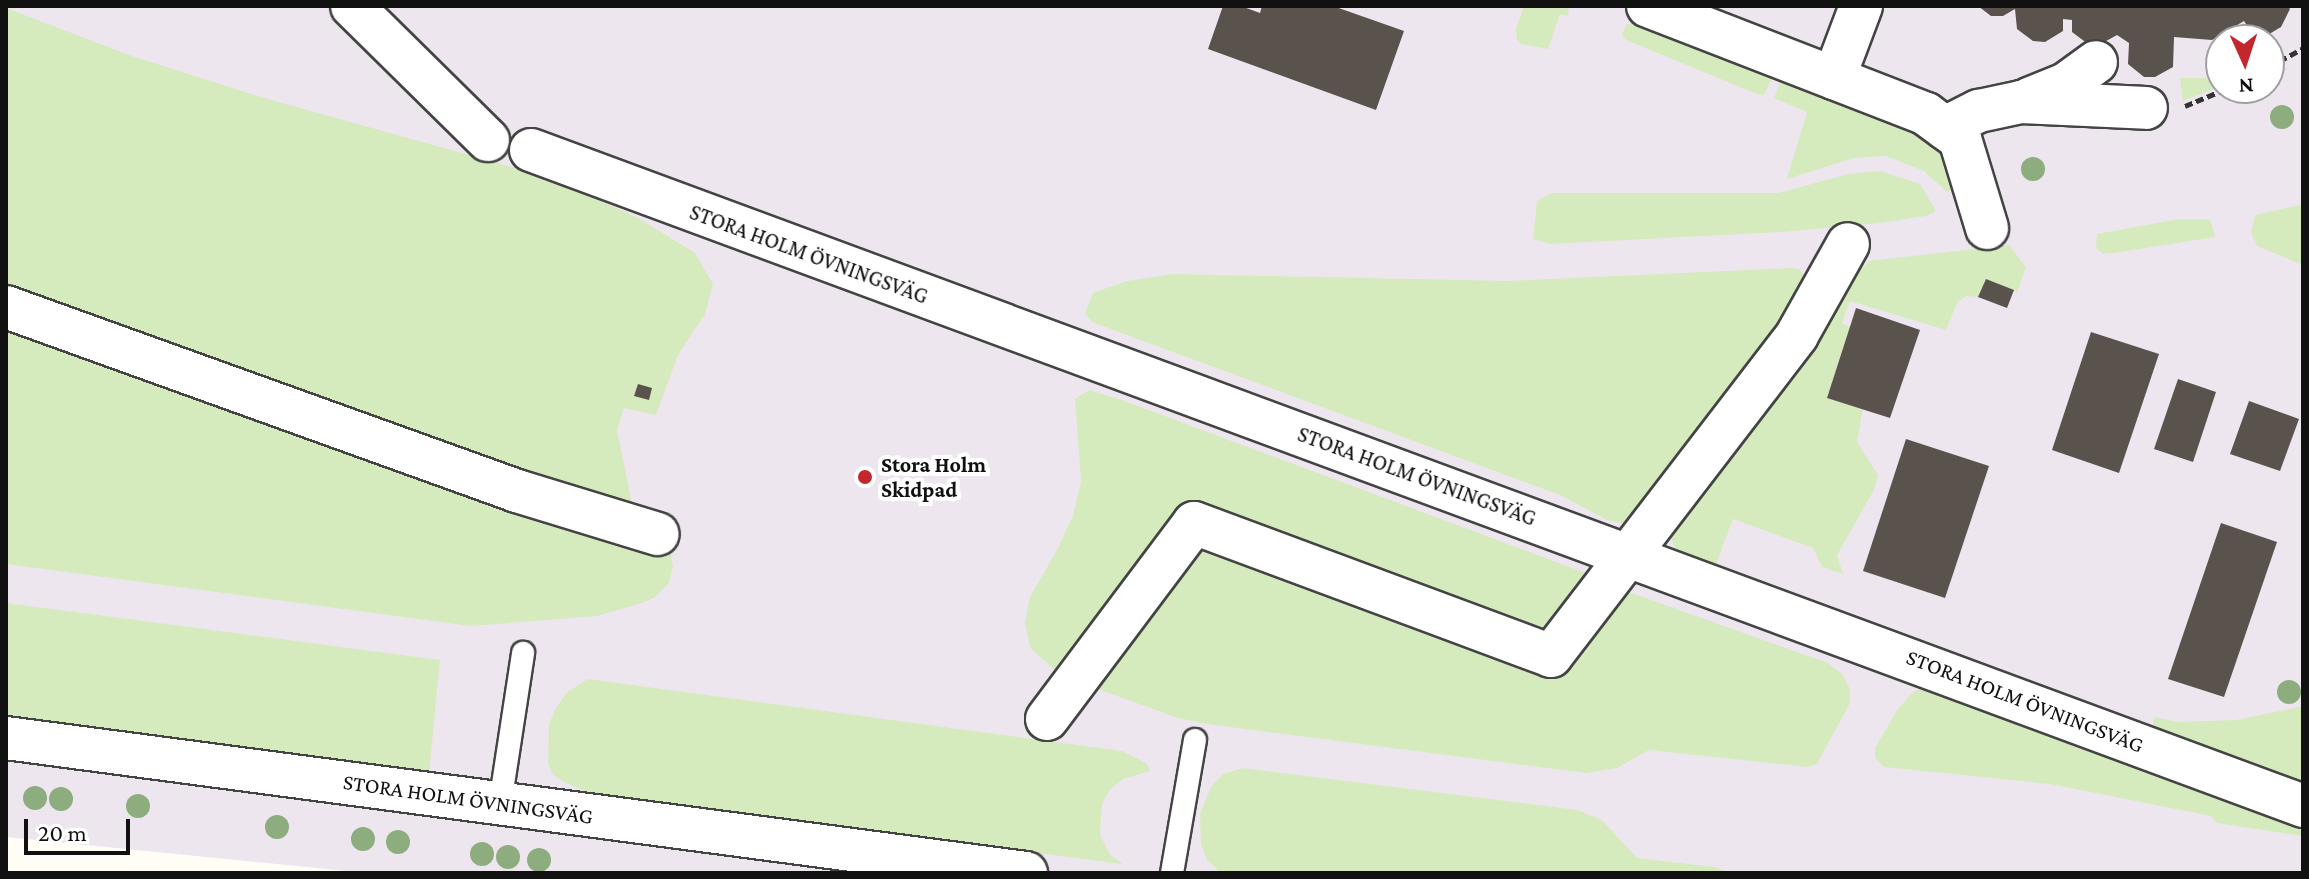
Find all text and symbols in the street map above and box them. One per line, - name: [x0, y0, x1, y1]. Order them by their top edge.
- north arrow: [2205, 24, 2285, 104]
- text: N: [2238, 74, 2254, 99]
- street label: STORA HOLM ÖVNINGSVÄG: [686, 198, 932, 310]
- street label: STORA HOLM ÖVNINGSVÄG: [1294, 420, 1540, 532]
- place label: Stora Holm Skidpad: [881, 451, 986, 502]
- marker: Stora Holm Skidpad: [856, 468, 874, 486]
- street label: STORA HOLM ÖVNINGSVÄG: [1903, 644, 2147, 758]
- street label: STORA HOLM ÖVNINGSVÄG: [341, 768, 595, 830]
- scale bar: [28, 803, 134, 853]
- text: 20 m: [38, 819, 87, 846]

